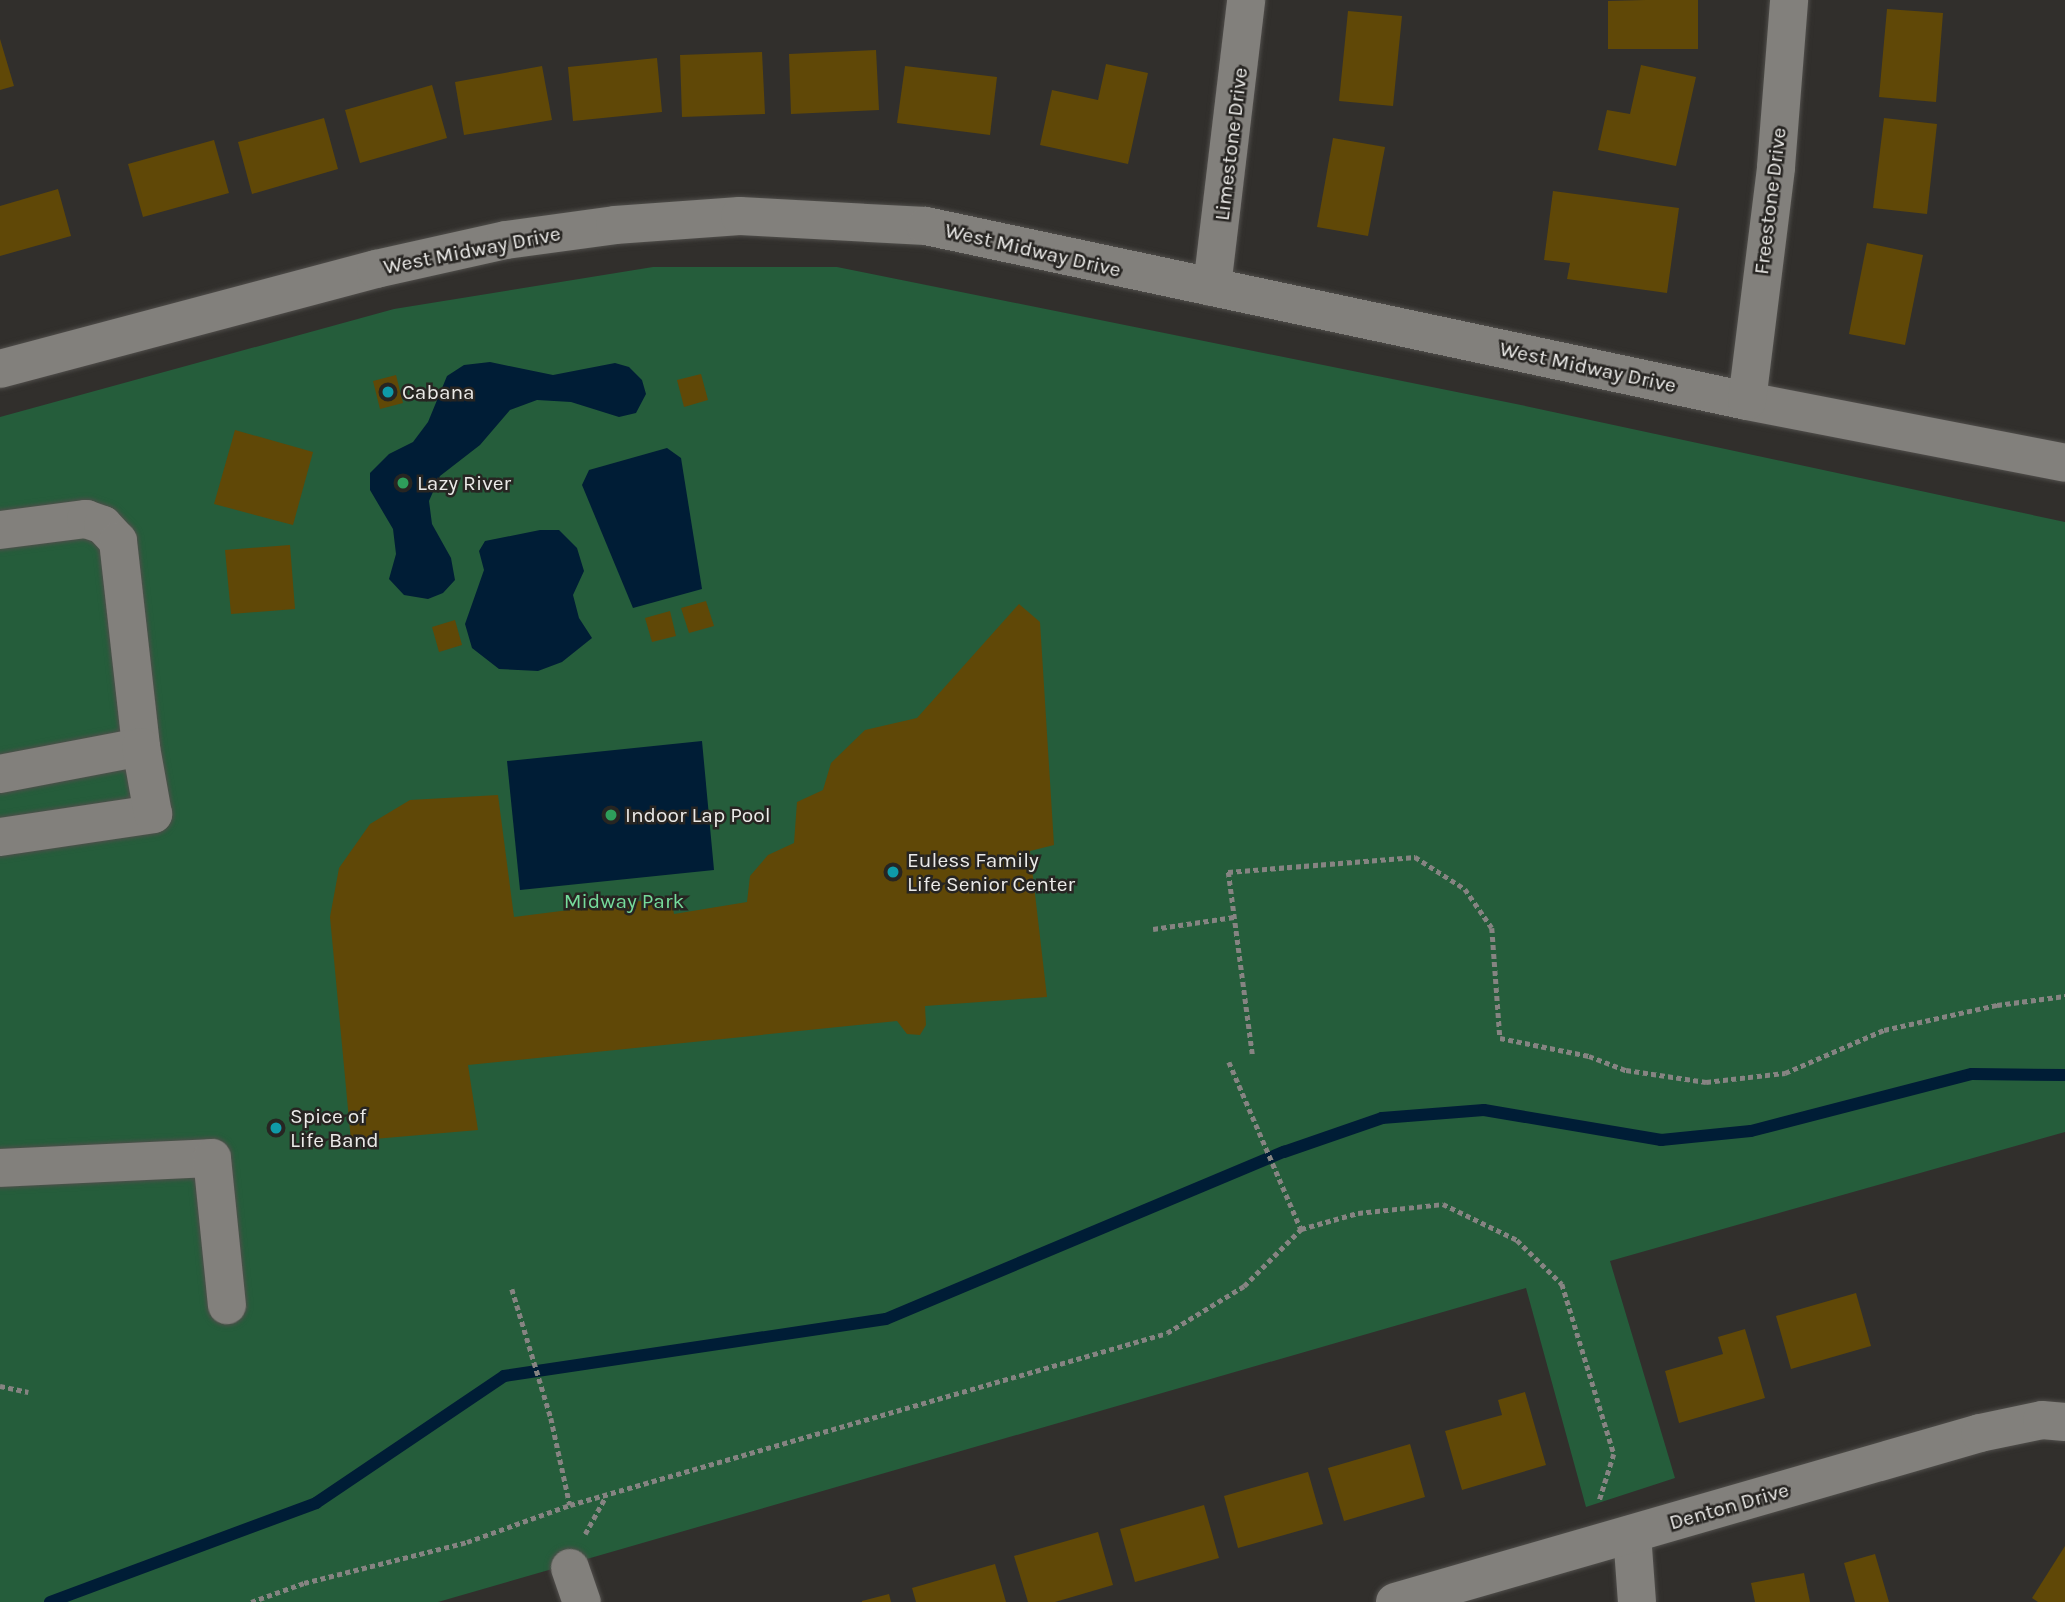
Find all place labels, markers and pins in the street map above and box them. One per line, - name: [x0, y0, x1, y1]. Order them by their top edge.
- place label: Cabana: [402, 379, 475, 405]
- marker: Cabana: [380, 384, 396, 400]
- place label: Lazy River: [417, 470, 511, 496]
- marker: Lazy River: [395, 475, 411, 491]
- place label: Indoor Lap Pool: [625, 802, 771, 828]
- marker: Indoor Lap Pool: [603, 807, 619, 823]
- place label: Euless Family Life Senior Center: [907, 847, 1075, 897]
- marker: Euless Family Life Senior Center: [885, 864, 901, 880]
- place label: Spice of Life Band: [290, 1103, 379, 1153]
- marker: Spice of Life Band: [268, 1120, 284, 1136]

